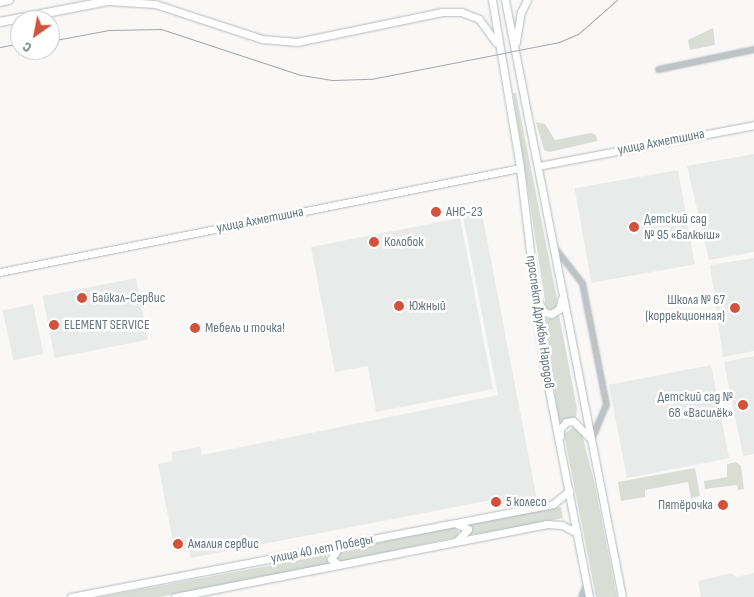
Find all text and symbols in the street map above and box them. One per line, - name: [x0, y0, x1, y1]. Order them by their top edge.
- north arrow: [10, 10, 60, 60]
- text: С: [19, 38, 35, 56]
- street label: улица Ахметшина: [616, 125, 706, 159]
- street label: улица Ахметшина: [215, 203, 305, 237]
- place label: АНС-23: [446, 204, 483, 220]
- marker: АНС-23: [430, 206, 442, 218]
- place label: Детский сад № 95 «Балкыш»: [644, 211, 720, 243]
- marker: Детский сад № 95 «Балкыш»: [628, 221, 640, 233]
- place label: Колобок: [384, 234, 424, 250]
- marker: Колобок: [368, 236, 380, 248]
- street label: проспект Дружбы Народов: [522, 254, 558, 390]
- place label: Байкал-Сервис: [92, 290, 165, 306]
- marker: Байкал-Сервис: [76, 292, 88, 304]
- place label: Школа № 67 (коррекционная): [645, 292, 725, 324]
- place label: Южный: [409, 298, 446, 314]
- marker: Южный: [393, 300, 405, 312]
- marker: Школа № 67 (коррекционная): [729, 302, 741, 314]
- place label: ELEMENT SERVICE: [64, 317, 150, 333]
- marker: ELEMENT SERVICE: [48, 319, 60, 331]
- place label: Мебель и точка!: [205, 320, 285, 336]
- marker: Мебель и точка!: [189, 322, 201, 334]
- place label: Детский сад № 68 «Василёк»: [657, 389, 733, 422]
- marker: Детский сад № 68 «Василёк»: [737, 399, 749, 411]
- place label: 5 колесо: [506, 494, 547, 510]
- marker: 5 колесо: [490, 496, 502, 508]
- place label: Пятёрочка: [658, 497, 713, 513]
- marker: Пятёрочка: [717, 499, 729, 511]
- street label: улица 40 лет Победы: [269, 531, 375, 567]
- place label: Амалия сервис: [188, 536, 259, 552]
- marker: Амалия сервис: [172, 538, 184, 550]

